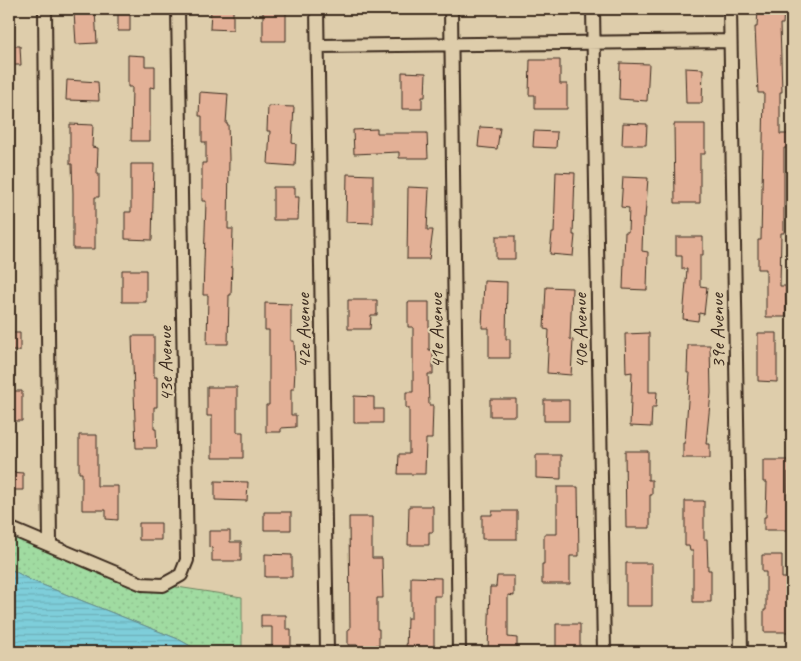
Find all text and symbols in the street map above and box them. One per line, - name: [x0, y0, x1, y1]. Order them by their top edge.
- street label: 42e Avenue: [290, 292, 317, 369]
- street label: 41e Avenue: [423, 292, 450, 369]
- street label: 40e Avenue: [567, 292, 594, 369]
- street label: 39e Avenue: [704, 292, 731, 369]
- street label: 43e Avenue: [152, 325, 179, 402]

